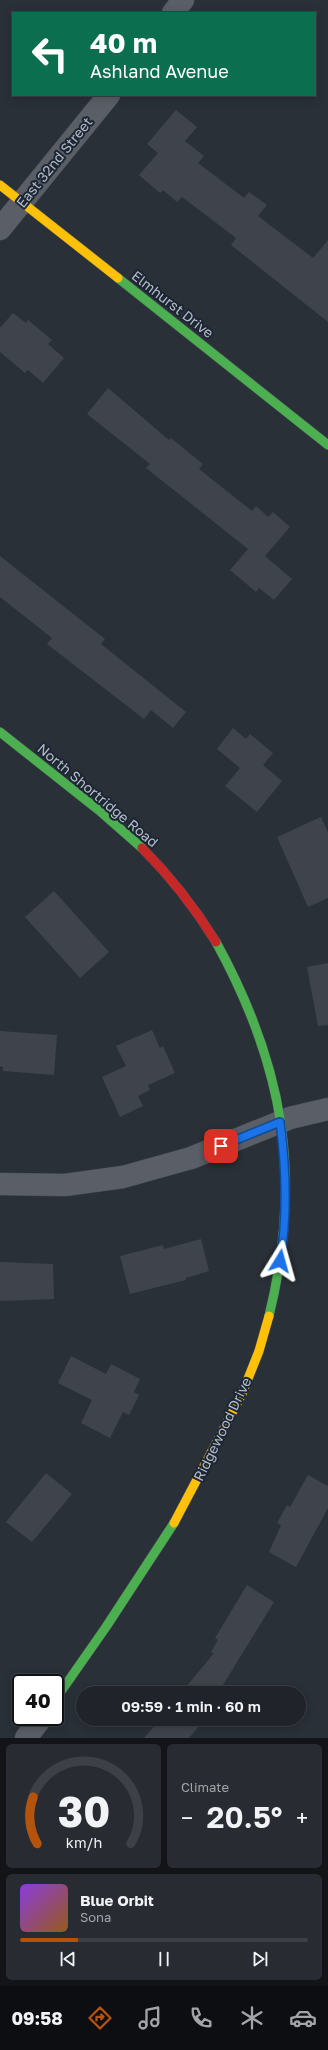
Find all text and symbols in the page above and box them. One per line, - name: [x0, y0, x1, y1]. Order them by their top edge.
- text: 40 m: [90, 26, 157, 59]
- icon: left: [24, 28, 76, 80]
- text: Ashland Avenue: [90, 60, 229, 82]
- street label: East 32nd Street: [12, 113, 96, 211]
- street label: Elmhurst Drive: [129, 267, 217, 341]
- street label: North Shortridge Road: [34, 740, 162, 850]
- pin: [204, 1129, 238, 1163]
- icon: arrive: [210, 1135, 232, 1157]
- position arrow: [259, 1240, 301, 1282]
- street label: Ridgewood Drive: [190, 1374, 254, 1484]
- speed limit sign: 40: [12, 1674, 64, 1726]
- text: 09:59 · 1 min · 60 m: [121, 1697, 261, 1715]
- text: Climate: [181, 1779, 229, 1795]
- text: 30: [57, 1786, 110, 1836]
- text: 20.5°: [206, 1799, 283, 1835]
- text: −: [181, 1804, 193, 1831]
- text: +: [296, 1804, 308, 1831]
- text: km/h: [65, 1834, 102, 1851]
- text: Blue Orbit: [80, 1891, 154, 1909]
- text: Sona: [80, 1909, 111, 1925]
- icon: previous: [57, 1948, 79, 1970]
- icon: pause: [153, 1948, 175, 1970]
- icon: next: [249, 1948, 271, 1970]
- icon: directions: [86, 2004, 114, 2032]
- icon: music: [136, 2004, 164, 2032]
- icon: phone: [187, 2004, 215, 2032]
- icon: climate: [238, 2004, 266, 2032]
- icon: car: [289, 2004, 317, 2032]
- text: 09:58: [11, 2007, 63, 2029]

